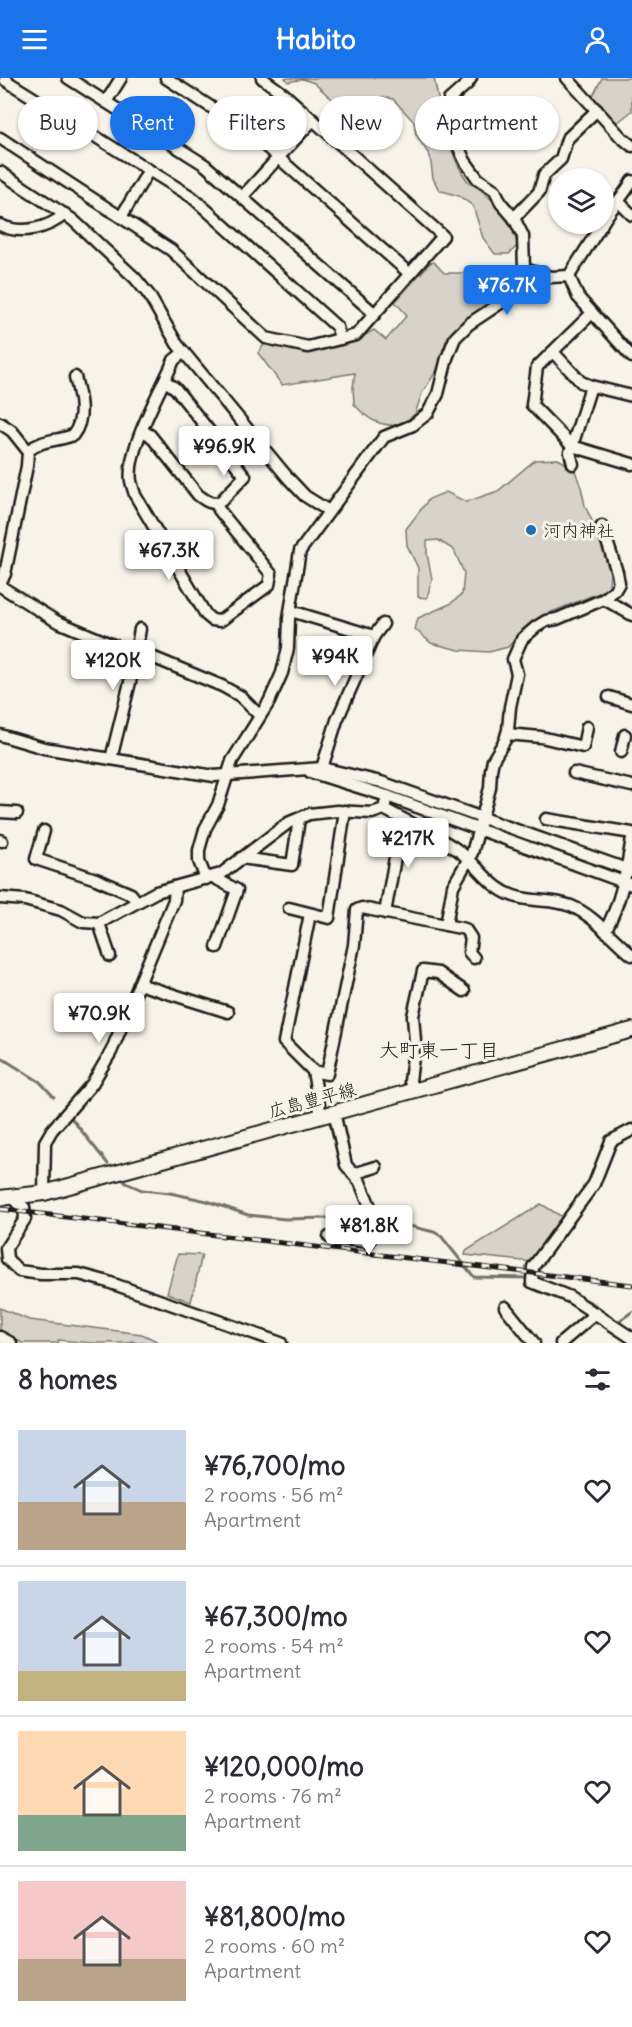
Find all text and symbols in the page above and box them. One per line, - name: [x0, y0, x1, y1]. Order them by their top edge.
- text: Habito: [276, 22, 356, 56]
- icon: menu: [18, 23, 51, 56]
- icon: person: [581, 23, 614, 56]
- chip: Buy: [18, 96, 98, 150]
- chip: Rent: [110, 96, 195, 150]
- chip: Filters: [207, 96, 307, 150]
- chip: New: [319, 96, 403, 150]
- chip: Apartment: [415, 96, 559, 150]
- map controls: [548, 168, 614, 234]
- button: layers: [548, 168, 614, 234]
- pin: ¥76.7K: [458, 265, 556, 316]
- text: ¥76.7K: [477, 272, 537, 297]
- pin: ¥96.9K: [175, 426, 273, 477]
- text: ¥96.9K: [193, 433, 255, 458]
- place label: 河内神社: [543, 519, 615, 542]
- marker: 河内神社: [524, 523, 538, 537]
- pin: ¥67.3K: [120, 530, 218, 581]
- text: ¥67.3K: [139, 537, 199, 562]
- pin: ¥94K: [299, 636, 371, 687]
- pin: ¥120K: [71, 640, 155, 691]
- text: ¥94K: [311, 643, 359, 668]
- text: ¥120K: [85, 647, 141, 672]
- pin: ¥217K: [366, 818, 450, 869]
- text: ¥217K: [382, 825, 434, 850]
- pin: ¥70.9K: [50, 993, 148, 1044]
- text: ¥70.9K: [68, 1000, 130, 1025]
- district label: 大町東一丁目: [379, 1037, 499, 1062]
- street label: 広島豊平線: [266, 1077, 358, 1123]
- pin: ¥81.8K: [320, 1205, 418, 1256]
- text: ¥81.8K: [339, 1212, 399, 1237]
- text: 8 homes: [18, 1363, 117, 1396]
- icon: filters: [581, 1363, 614, 1396]
- text: ¥76,700/mo: [204, 1449, 345, 1482]
- icon: home: [66, 1454, 138, 1526]
- icon: heart: [581, 1474, 614, 1507]
- text: 2 rooms · 56 m²: [204, 1482, 344, 1507]
- text: Apartment: [204, 1507, 301, 1532]
- text: ¥67,300/mo: [204, 1600, 348, 1633]
- icon: home: [66, 1605, 138, 1677]
- icon: heart: [581, 1625, 614, 1658]
- text: 2 rooms · 54 m²: [204, 1633, 344, 1658]
- text: Apartment: [204, 1658, 301, 1683]
- text: ¥120,000/mo: [204, 1750, 364, 1783]
- icon: home: [66, 1755, 138, 1827]
- icon: heart: [581, 1775, 614, 1808]
- text: 2 rooms · 76 m²: [204, 1783, 342, 1808]
- text: Apartment: [204, 1808, 301, 1833]
- text: ¥81,800/mo: [204, 1900, 345, 1933]
- icon: home: [66, 1905, 138, 1977]
- icon: heart: [581, 1925, 614, 1958]
- text: 2 rooms · 60 m²: [204, 1933, 345, 1958]
- text: Apartment: [204, 1958, 301, 1983]

